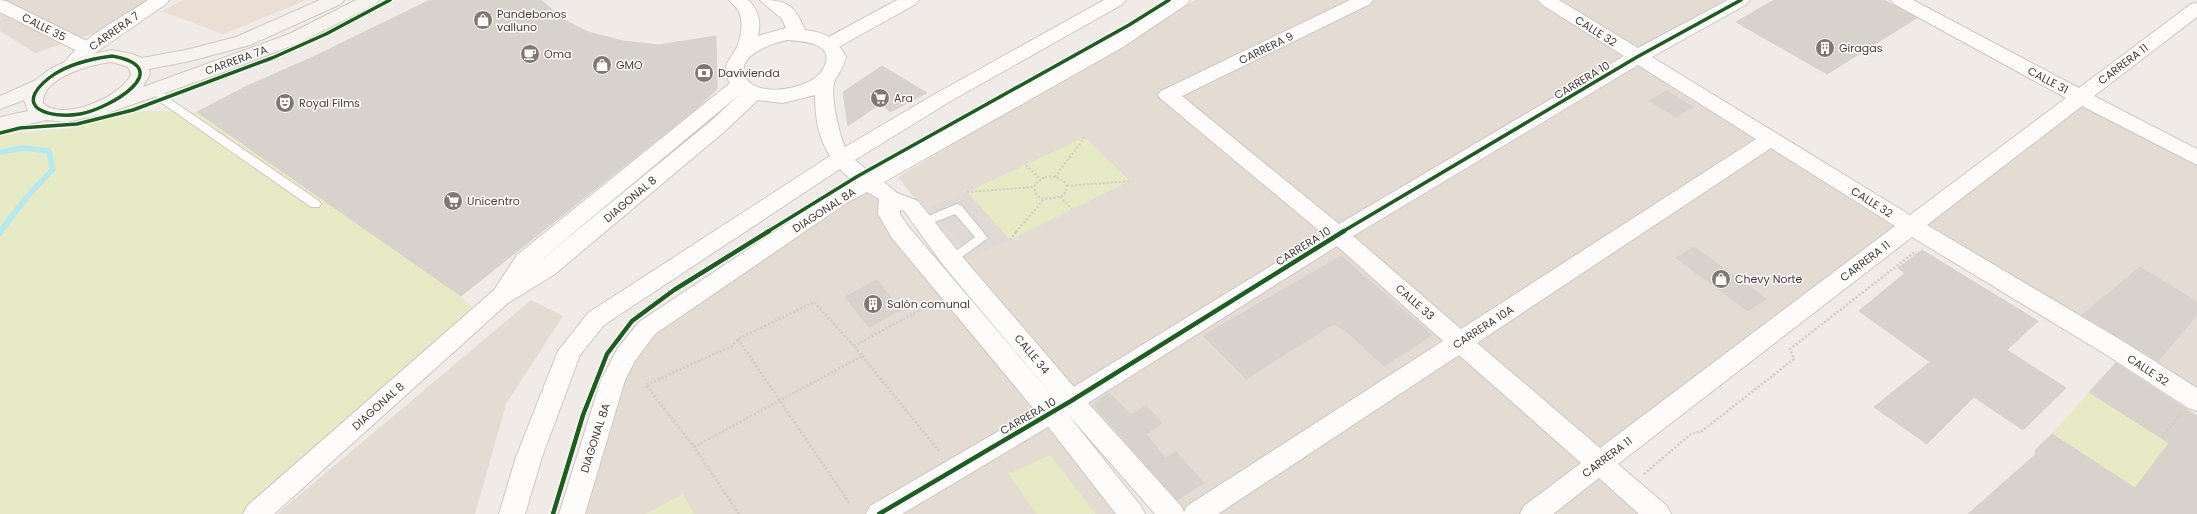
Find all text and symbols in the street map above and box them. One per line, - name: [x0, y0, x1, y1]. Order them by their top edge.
- place label: Pandebonos valluno: [497, 6, 567, 35]
- street label: CARRERA 7: [86, 8, 142, 54]
- street label: CALLE 35: [19, 9, 69, 45]
- shop icon: Pandebonos valluno: [472, 9, 494, 31]
- street label: CALLE 32: [1572, 12, 1620, 50]
- street label: CARRERA 9: [1236, 28, 1296, 68]
- building icon: Giragas: [1814, 37, 1836, 59]
- place label: Giragas: [1839, 40, 1883, 56]
- street label: CARRERA 11: [2095, 40, 2151, 88]
- street label: CARRERA 7A: [203, 41, 270, 79]
- cafe icon: Oma: [519, 43, 541, 65]
- place label: Oma: [544, 46, 571, 62]
- shop icon: GMO: [591, 54, 613, 76]
- place label: GMO: [616, 57, 643, 73]
- street label: CARRERA 10: [1551, 57, 1613, 103]
- bank icon: Davivienda: [693, 62, 715, 84]
- street label: CALLE 31: [2025, 63, 2071, 97]
- place label: Davivienda: [718, 65, 780, 81]
- supermarket icon: Ara: [869, 87, 891, 109]
- place label: Ara: [894, 90, 913, 106]
- theatre icon: Royal Films: [274, 92, 296, 114]
- place label: Royal Films: [299, 95, 360, 111]
- street label: DIAGONAL 8: [600, 172, 660, 226]
- street label: DIAGONAL 8A: [789, 183, 859, 236]
- street label: CALLE 32: [1848, 183, 1896, 221]
- supermarket icon: Unicentro: [442, 190, 464, 212]
- place label: Unicentro: [467, 193, 520, 209]
- street label: CARRERA 10: [1272, 223, 1334, 269]
- street label: CARRERA 11: [1837, 237, 1893, 285]
- shop icon: Chevy Norte: [1710, 268, 1732, 290]
- place label: Chevy Norte: [1735, 271, 1803, 287]
- street label: CALLE 33: [1392, 281, 1438, 323]
- building icon: Salón comunal: [862, 293, 884, 315]
- place label: Salón comunal: [887, 296, 970, 312]
- street label: CARRERA 10A: [1449, 301, 1517, 353]
- street label: CALLE 34: [1011, 331, 1053, 377]
- street label: CALLE 32: [2124, 351, 2172, 389]
- street label: DIAGONAL 8: [349, 378, 407, 434]
- street label: CARRERA 10: [997, 393, 1059, 439]
- street label: DIAGONAL 8A: [576, 401, 614, 475]
- street label: CARRERA 11: [1579, 433, 1635, 481]

